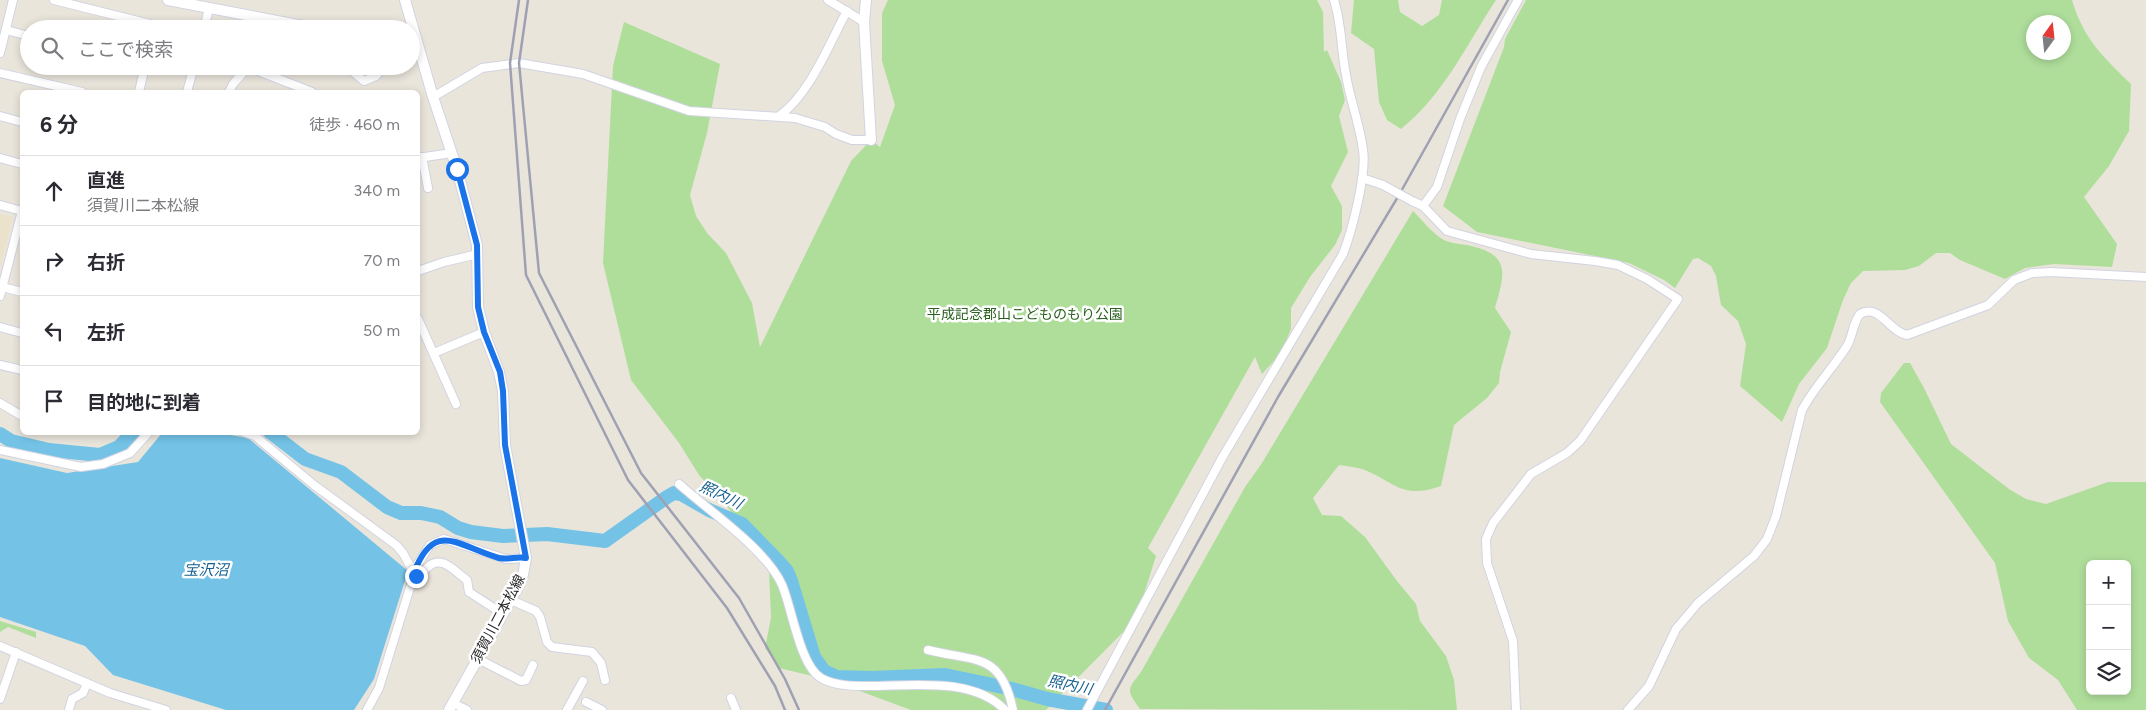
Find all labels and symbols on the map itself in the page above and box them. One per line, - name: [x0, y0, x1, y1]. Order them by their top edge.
- north arrow: [2026, 15, 2071, 60]
- route start: [446, 158, 469, 181]
- park label: 平成記念郡山こどものもり公園: [927, 306, 1123, 323]
- water label: 照内川: [697, 477, 747, 514]
- water label: 宝沢沼: [183, 561, 230, 579]
- route end: [405, 565, 428, 588]
- street label: 須賀川二本松線: [467, 572, 529, 666]
- water label: 照内川: [1046, 672, 1096, 699]

